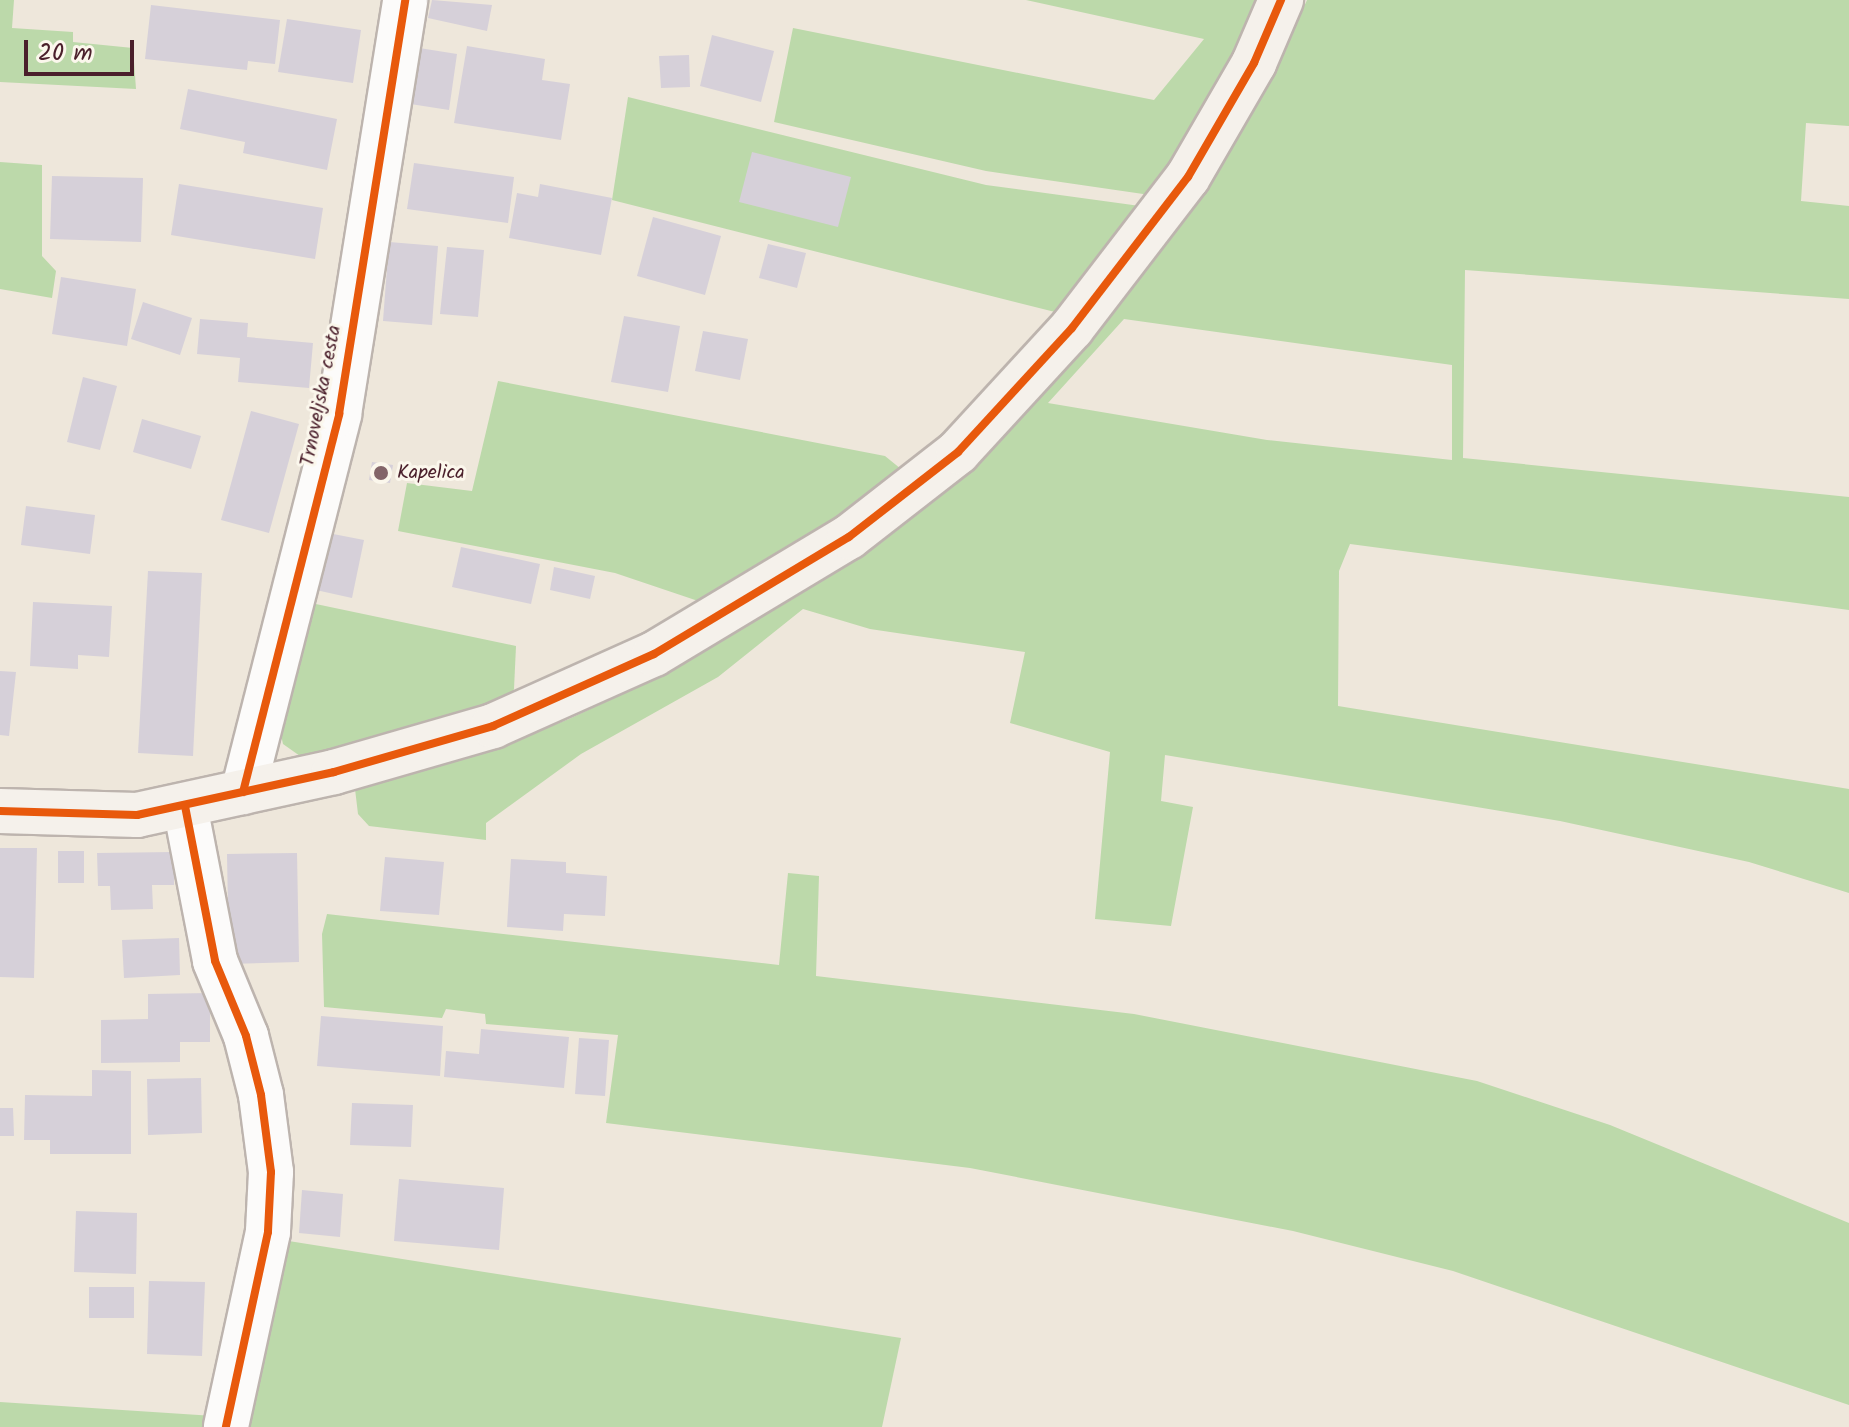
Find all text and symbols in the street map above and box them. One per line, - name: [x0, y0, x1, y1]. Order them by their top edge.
- scale bar: [28, 24, 138, 74]
- text: 20 m: [38, 34, 93, 73]
- street label: Trnoveljska cesta: [297, 323, 347, 469]
- place label: Kapelica: [397, 461, 465, 485]
- marker: Kapelica: [372, 464, 390, 482]

